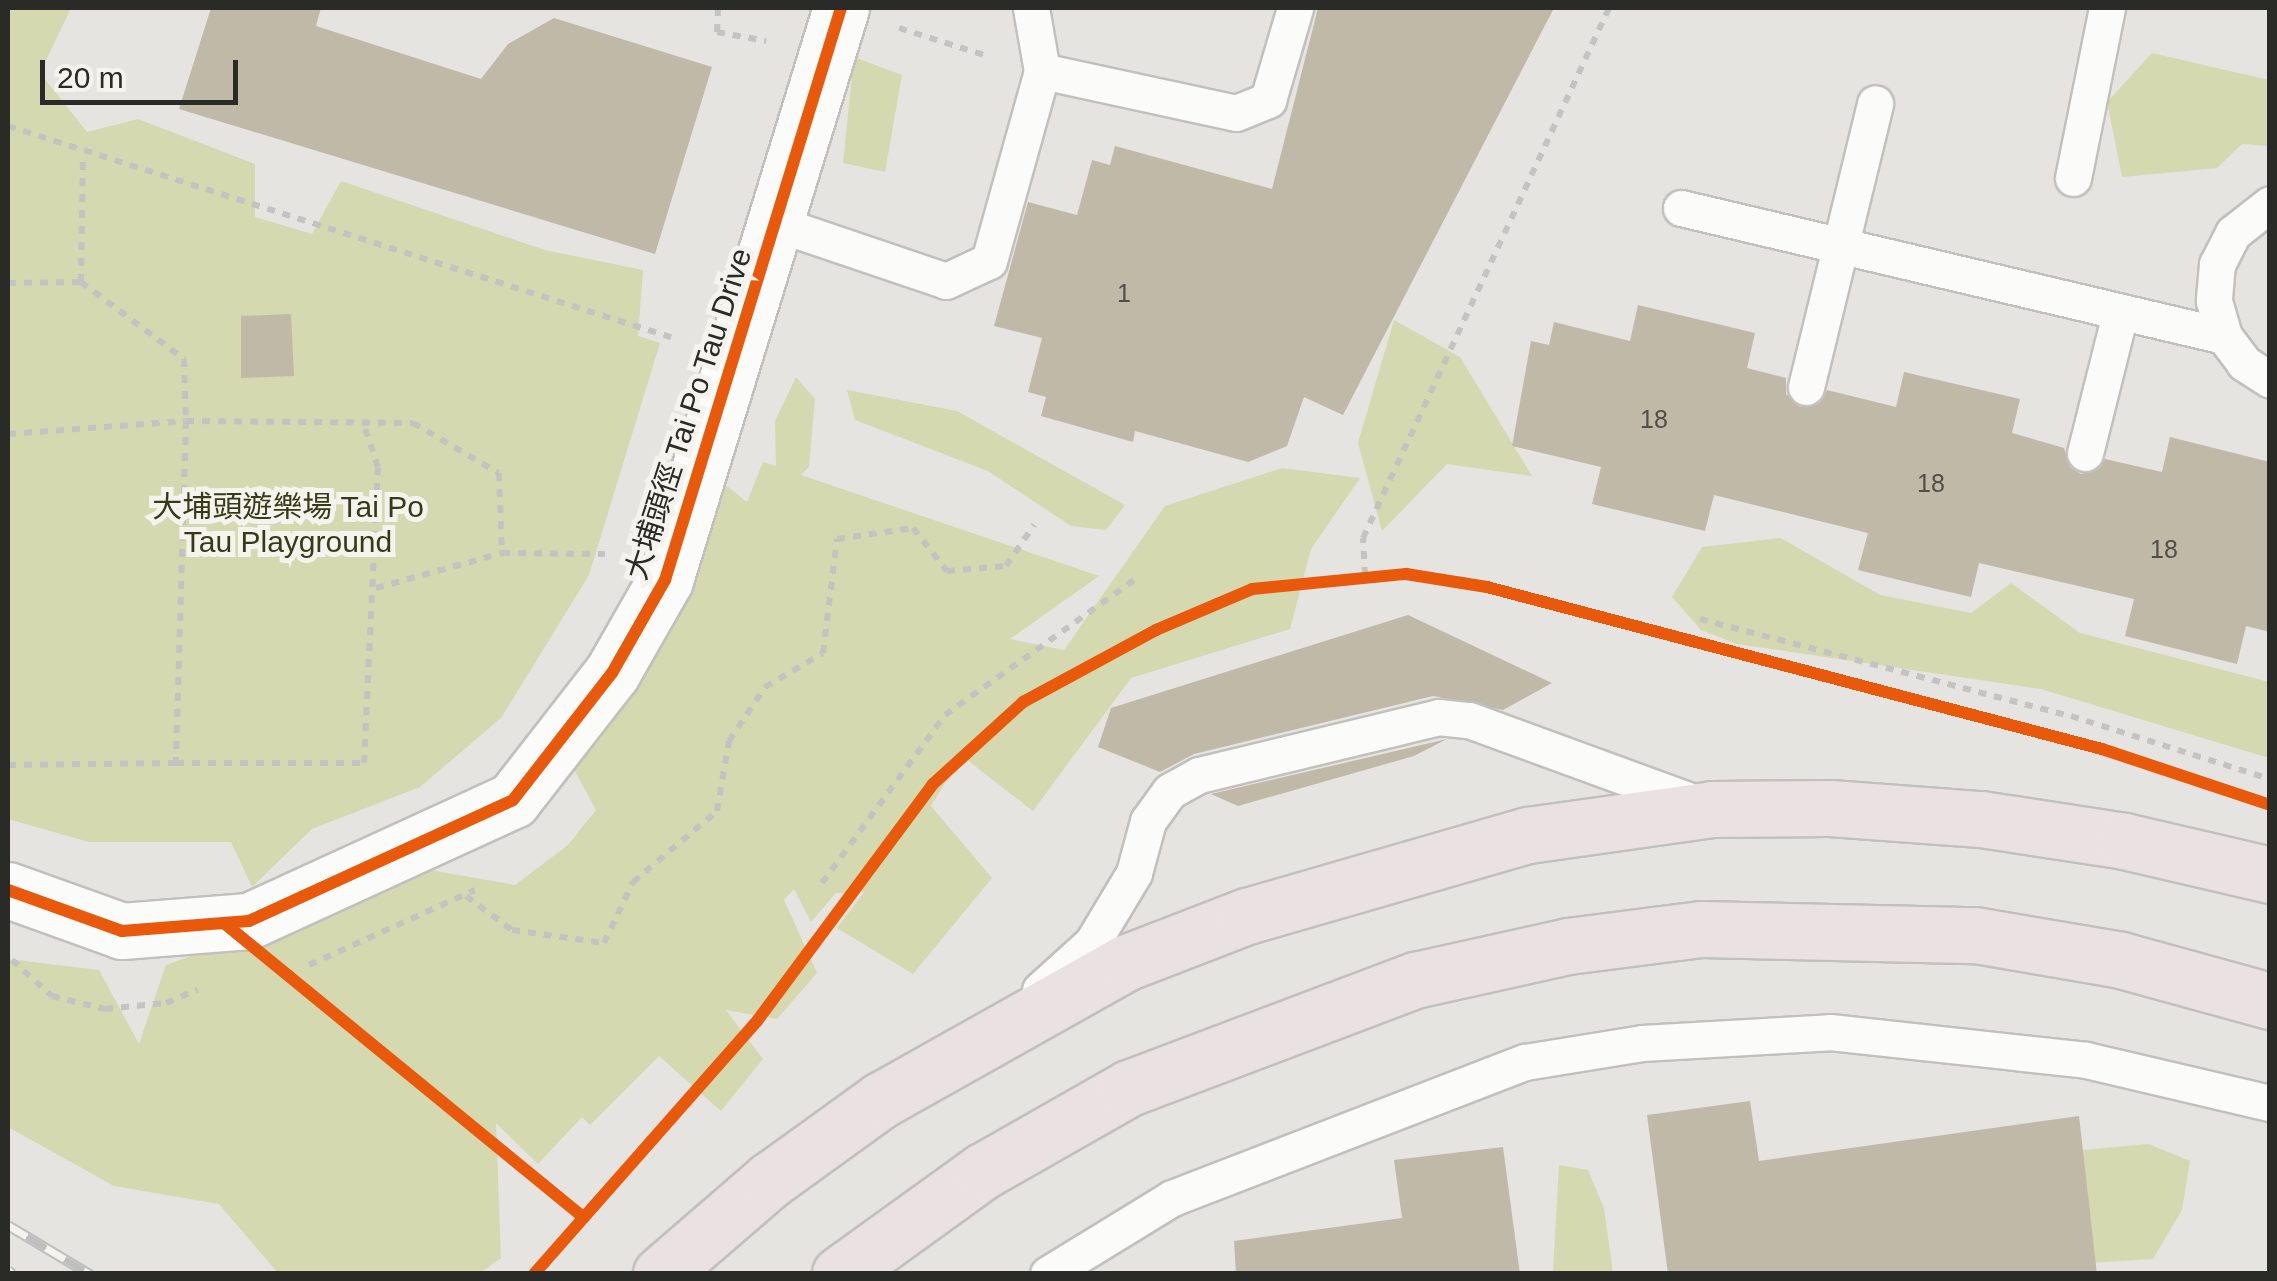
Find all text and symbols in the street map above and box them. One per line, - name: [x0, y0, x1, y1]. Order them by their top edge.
- scale bar: [45, 40, 242, 102]
- text: 20 m: [57, 61, 124, 94]
- street label: 大埔頭徑 Tai Po Tau Drive: [618, 244, 760, 584]
- house number: 1: [1117, 278, 1131, 308]
- house number: 18: [1640, 404, 1668, 434]
- house number: 18: [1917, 468, 1945, 498]
- park label: 大埔頭遊樂場 Tai Po Tau Playground: [152, 489, 424, 560]
- house number: 18: [2150, 534, 2178, 564]

